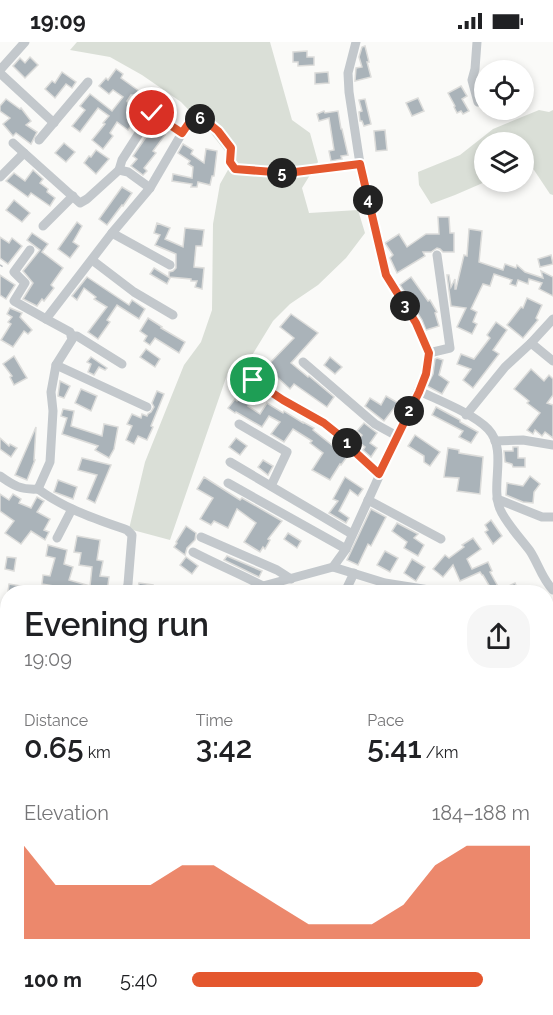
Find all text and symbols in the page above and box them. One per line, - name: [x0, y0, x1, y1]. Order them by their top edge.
- text: 19:09: [30, 8, 86, 34]
- map controls: [474, 60, 534, 192]
- button: locate: [474, 60, 534, 120]
- pin: [126, 87, 177, 138]
- icon: check: [135, 96, 168, 129]
- pin: 6: [185, 104, 215, 134]
- text: 6: [195, 109, 205, 128]
- button: layers: [474, 132, 534, 192]
- pin: 5: [267, 158, 297, 188]
- text: 5: [278, 163, 286, 182]
- pin: 4: [353, 185, 383, 215]
- text: 4: [363, 190, 373, 209]
- pin: 3: [390, 291, 420, 321]
- text: 3: [401, 296, 409, 315]
- pin: [227, 354, 278, 405]
- icon: arrive: [236, 363, 269, 396]
- pin: 2: [394, 396, 424, 426]
- text: 2: [404, 401, 414, 420]
- pin: 1: [332, 428, 362, 458]
- text: 1: [343, 433, 351, 452]
- text: Evening run: [24, 605, 209, 644]
- button: share: [467, 605, 530, 668]
- text: 19:09: [24, 647, 72, 671]
- text: Distance: [24, 711, 88, 730]
- text: Time: [196, 711, 233, 730]
- text: Pace: [367, 711, 404, 730]
- text: 0.65: [24, 730, 84, 765]
- text: 3:42: [196, 730, 252, 765]
- text: 5:41: [367, 730, 422, 765]
- text: km: [84, 743, 111, 762]
- text: /km: [422, 743, 459, 762]
- text: Elevation: [24, 801, 109, 825]
- text: 184–188 m: [432, 801, 530, 825]
- text: 100 m: [24, 968, 82, 992]
- text: 5:40: [120, 968, 158, 992]

